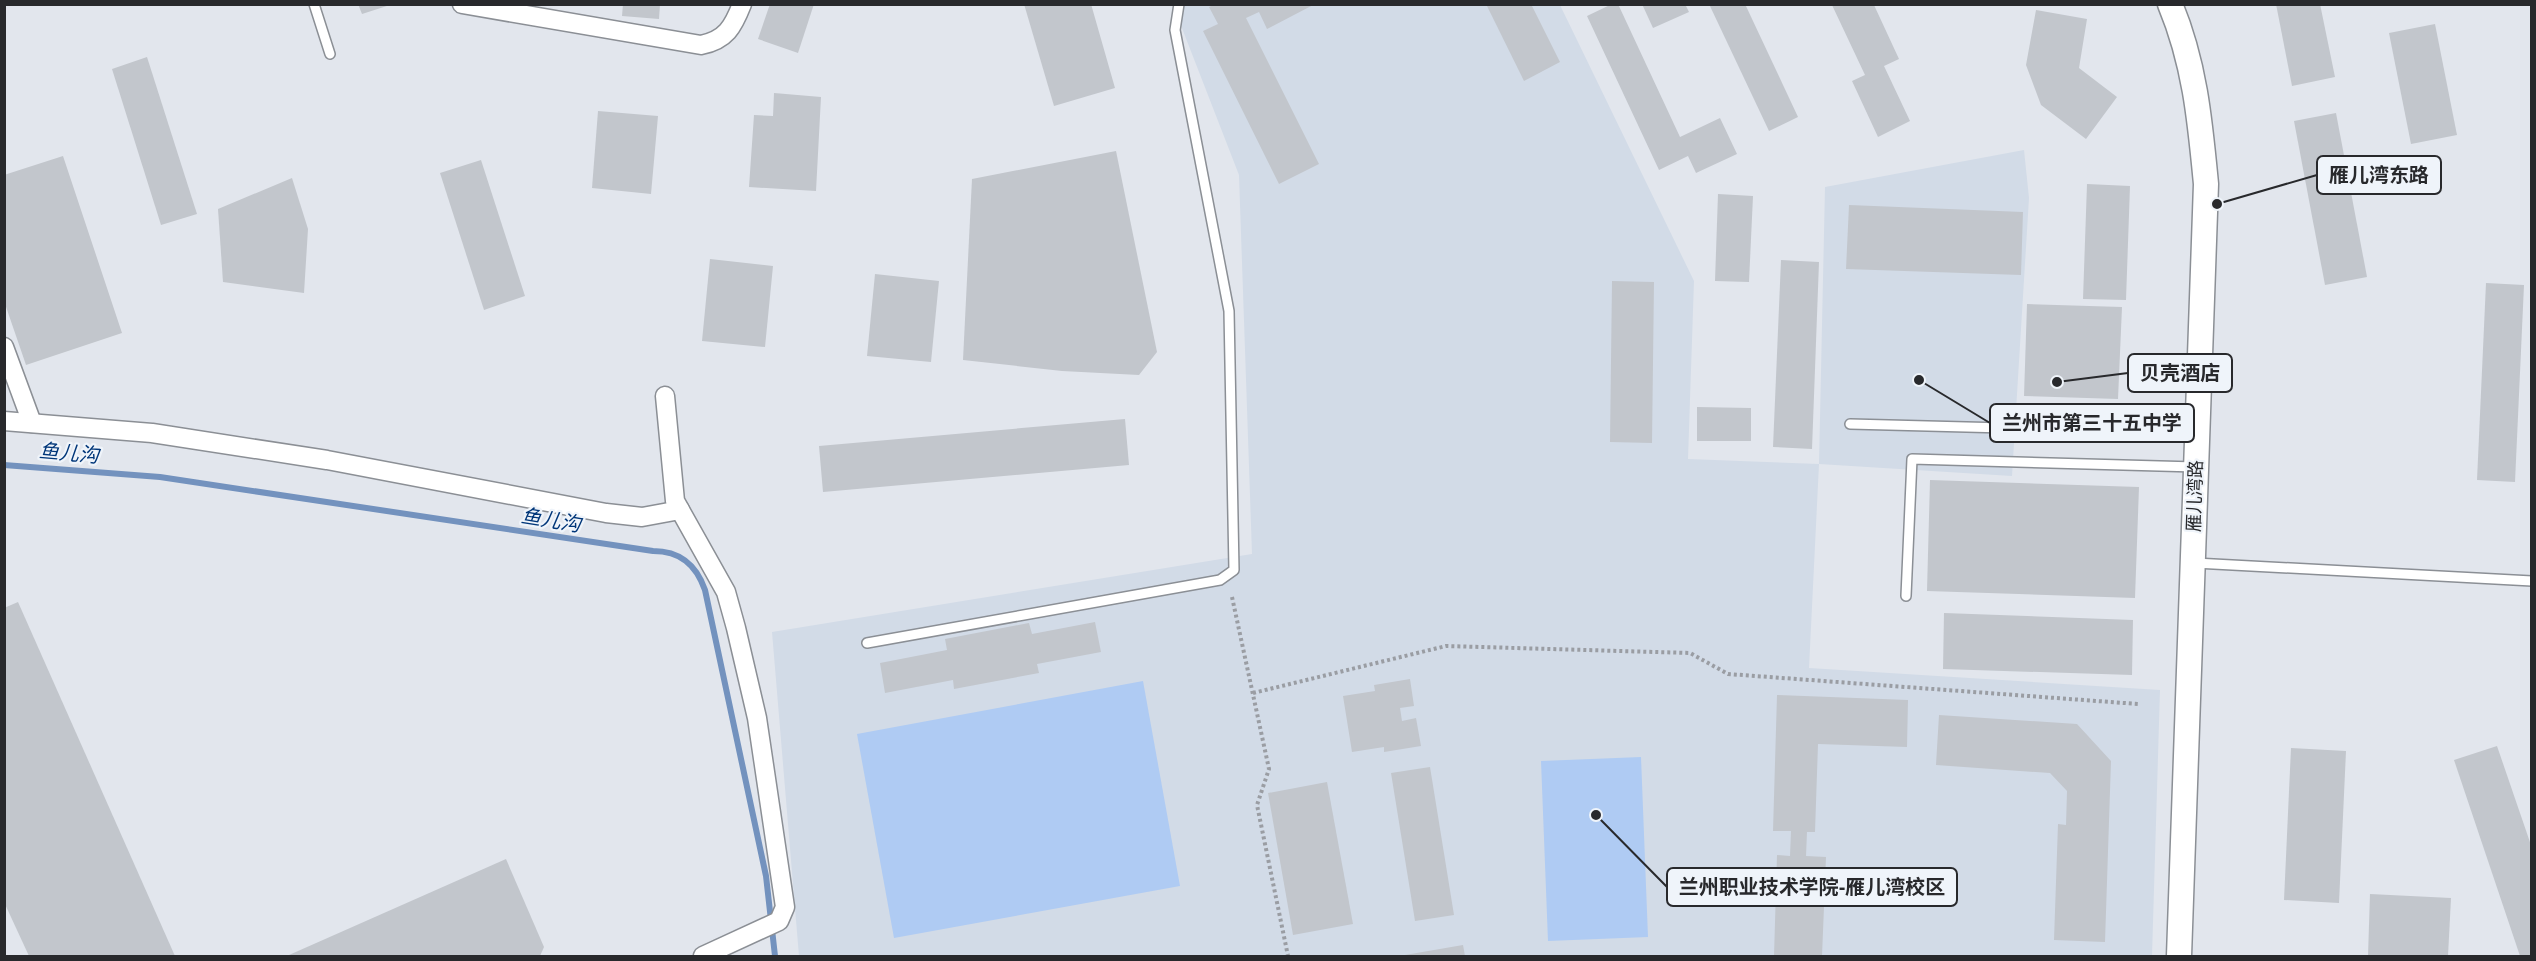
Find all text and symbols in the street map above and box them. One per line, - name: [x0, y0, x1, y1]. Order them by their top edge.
- callout: 雁儿湾东路: [2317, 156, 2441, 194]
- text: 雁儿湾东路: [2329, 164, 2429, 186]
- callout: 贝壳酒店: [2128, 354, 2232, 392]
- text: 贝壳酒店: [2140, 362, 2220, 384]
- callout: 兰州市第三十五中学: [1990, 404, 2194, 442]
- text: 兰州市第三十五中学: [2002, 412, 2182, 434]
- water label: 鱼儿沟: [38, 439, 102, 467]
- street label: 雁儿湾路: [2184, 460, 2206, 532]
- water label: 鱼儿沟: [520, 504, 584, 536]
- callout: 兰州职业技术学院-雁儿湾校区: [1667, 868, 1957, 906]
- text: 兰州职业技术学院-雁儿湾校区: [1679, 876, 1945, 898]

